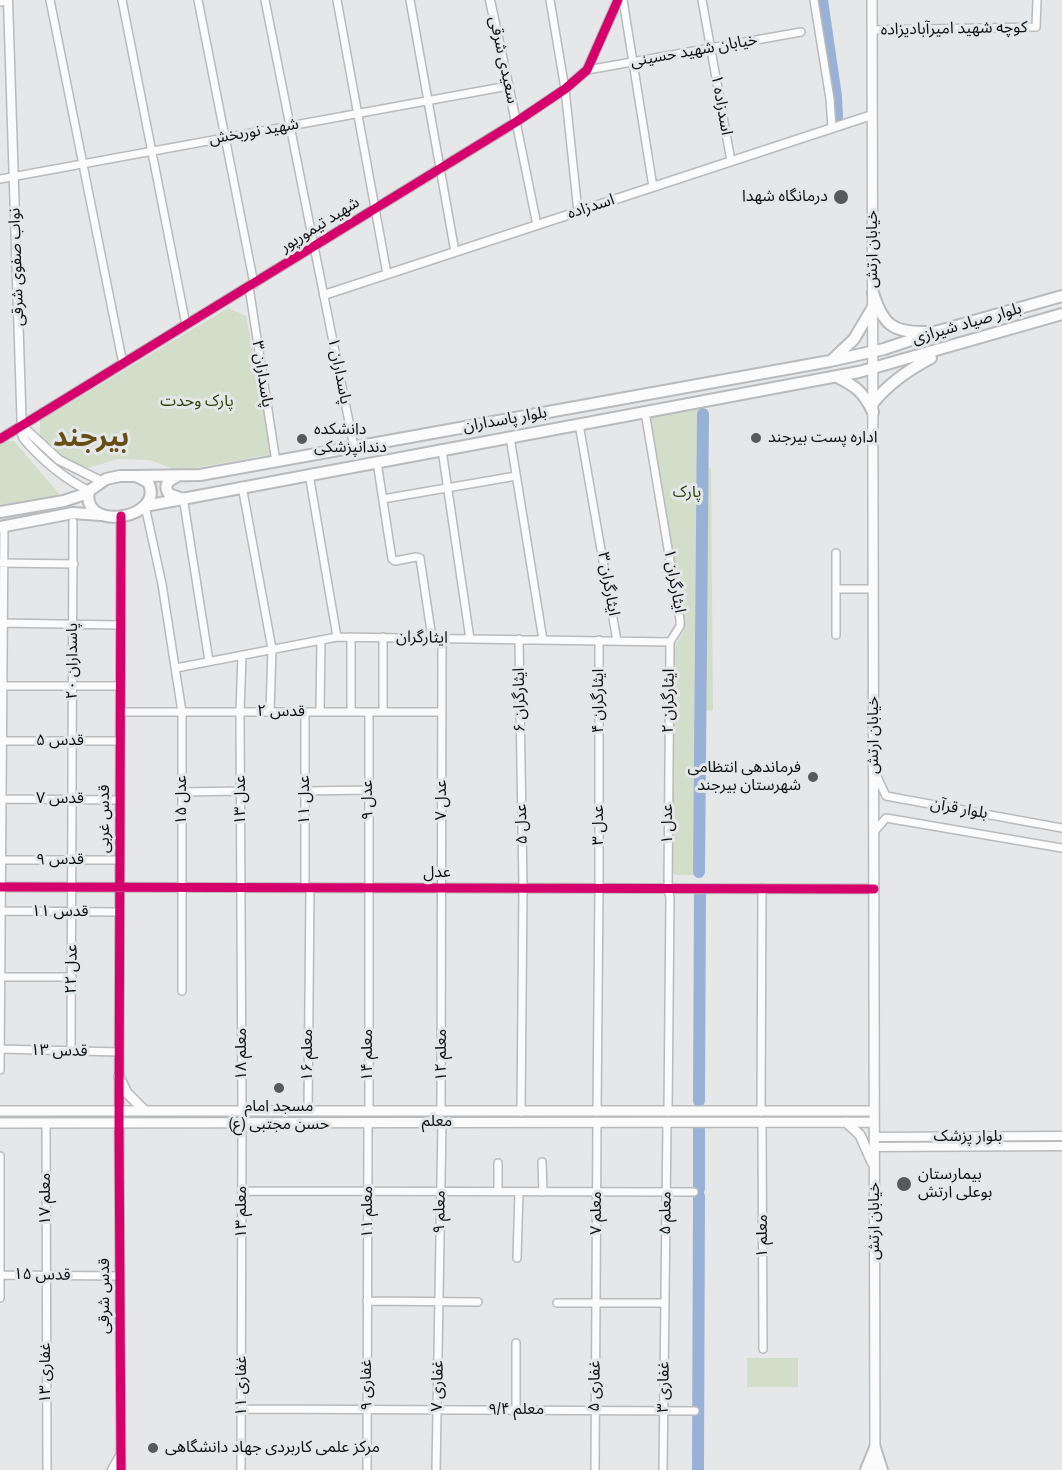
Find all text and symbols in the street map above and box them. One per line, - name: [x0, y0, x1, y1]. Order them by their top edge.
- street label: سعیدی شرقی: [484, 15, 522, 105]
- street label: کوچه شهید امیرآبادیزاده: [880, 18, 1028, 40]
- street label: خیابان شهید حسینی: [629, 30, 759, 72]
- street label: اسدزاده ۱: [706, 73, 736, 137]
- street label: شهید نوربخش: [208, 115, 300, 149]
- place label: درمانگاه شهدا: [742, 187, 828, 207]
- marker: درمانگاه شهدا: [832, 188, 850, 206]
- street label: اسدزاده: [565, 190, 617, 224]
- street label: شهید تیمورپور: [277, 193, 363, 257]
- street label: نواب صفوی شرقی: [5, 208, 29, 326]
- street label: خیابان ارتش: [863, 210, 883, 288]
- street label: بلوار صیاد شیرازی: [910, 299, 1024, 349]
- street label: پاسداران ۱: [323, 336, 355, 406]
- street label: پاسداران ۳: [247, 339, 277, 409]
- park label: پارک وحدت: [160, 392, 234, 412]
- street label: بلوار پاسداران: [462, 403, 548, 437]
- place label: دانشکده دندانپزشکی: [314, 420, 387, 458]
- district label: بیرجند: [53, 421, 129, 455]
- place label: اداره پست بیرجند: [768, 428, 878, 448]
- marker: اداره پست بیرجند: [749, 431, 763, 445]
- marker: دانشکده دندانپزشکی: [295, 432, 309, 446]
- park label: پارک: [673, 483, 701, 503]
- street label: ایثارگران ۱: [659, 548, 689, 614]
- street label: ایثارگران ۳: [593, 551, 623, 617]
- street label: پاسداران ۲۰: [63, 623, 83, 699]
- street label: ایثارگران: [396, 628, 448, 648]
- street label: ایثارگران ۶: [510, 668, 530, 732]
- street label: ایثارگران ۴: [589, 669, 609, 733]
- street label: ایثارگران ۲: [659, 669, 679, 733]
- street label: خیابان ارتش: [864, 696, 884, 774]
- street label: قدس ۲: [257, 702, 305, 722]
- street label: قدس ۵: [36, 731, 84, 751]
- place label: فرماندهی انتظامی شهرستان بیرجند: [687, 758, 801, 796]
- marker: فرماندهی انتظامی شهرستان بیرجند: [806, 770, 820, 784]
- street label: عدل ۱۵: [172, 775, 192, 825]
- street label: عدل ۱۳: [231, 775, 251, 825]
- street label: عدل ۱۱: [295, 775, 315, 825]
- street label: عدل ۹: [358, 780, 378, 820]
- street label: عدل ۷: [432, 780, 452, 820]
- street label: قدس غربی: [95, 785, 115, 853]
- street label: قدس ۷: [36, 789, 84, 809]
- street label: بلوار قرآن: [929, 795, 989, 823]
- street label: عدل ۵: [512, 804, 532, 844]
- street label: عدل ۱: [658, 804, 678, 844]
- street label: عدل ۳: [589, 805, 609, 845]
- street label: قدس ۹: [36, 850, 84, 870]
- street label: عدل: [423, 863, 451, 883]
- street label: قدس ۱۱: [32, 902, 88, 922]
- street label: عدل ۲۲: [62, 944, 82, 994]
- street label: معلم ۱۸: [232, 1028, 252, 1080]
- street label: معلم ۱۶‌: [298, 1029, 318, 1081]
- street label: معلم ۱۴: [358, 1029, 378, 1081]
- street label: معلم ۱۲: [432, 1029, 452, 1081]
- street label: قدس ۱۳: [30, 1041, 88, 1061]
- marker: مسجد امام حسن مجتبی (ع): [272, 1081, 286, 1095]
- place label: مسجد امام حسن مجتبی (ع): [229, 1097, 329, 1135]
- street label: معلم: [422, 1112, 452, 1132]
- street label: بلوار پزشک: [934, 1127, 1002, 1147]
- place label: بیمارستان بوعلی ارتش: [918, 1165, 992, 1203]
- street label: معلم ۱۷: [36, 1173, 56, 1225]
- marker: بیمارستان بوعلی ارتش: [895, 1175, 913, 1193]
- street label: خیابان ارتش: [865, 1182, 885, 1260]
- street label: معلم ۱۳: [232, 1186, 252, 1238]
- street label: معلم ۱۱: [358, 1186, 378, 1238]
- street label: معلم ۹: [430, 1190, 450, 1234]
- street label: معلم ۷: [587, 1191, 607, 1235]
- street label: معلم ۵: [656, 1191, 676, 1235]
- street label: معلم ۱: [753, 1214, 773, 1258]
- street label: قدس شرقی: [95, 1258, 115, 1334]
- street label: قدس ۱۵: [13, 1265, 71, 1285]
- street label: غفاری ۱۳: [36, 1343, 56, 1403]
- street label: غفاری ۱۱: [232, 1356, 252, 1416]
- street label: غفاری ۹: [357, 1359, 377, 1411]
- street label: غفاری ۷: [428, 1360, 448, 1412]
- street label: غفاری ۵: [585, 1360, 605, 1412]
- street label: غفاری ۳: [654, 1361, 674, 1413]
- street label: معلم ۹/۴: [488, 1400, 544, 1420]
- place label: مرکز علمی کاربردی جهاد دانشگاهی: [165, 1438, 380, 1458]
- marker: مرکز علمی کاربردی جهاد دانشگاهی: [146, 1441, 160, 1455]

